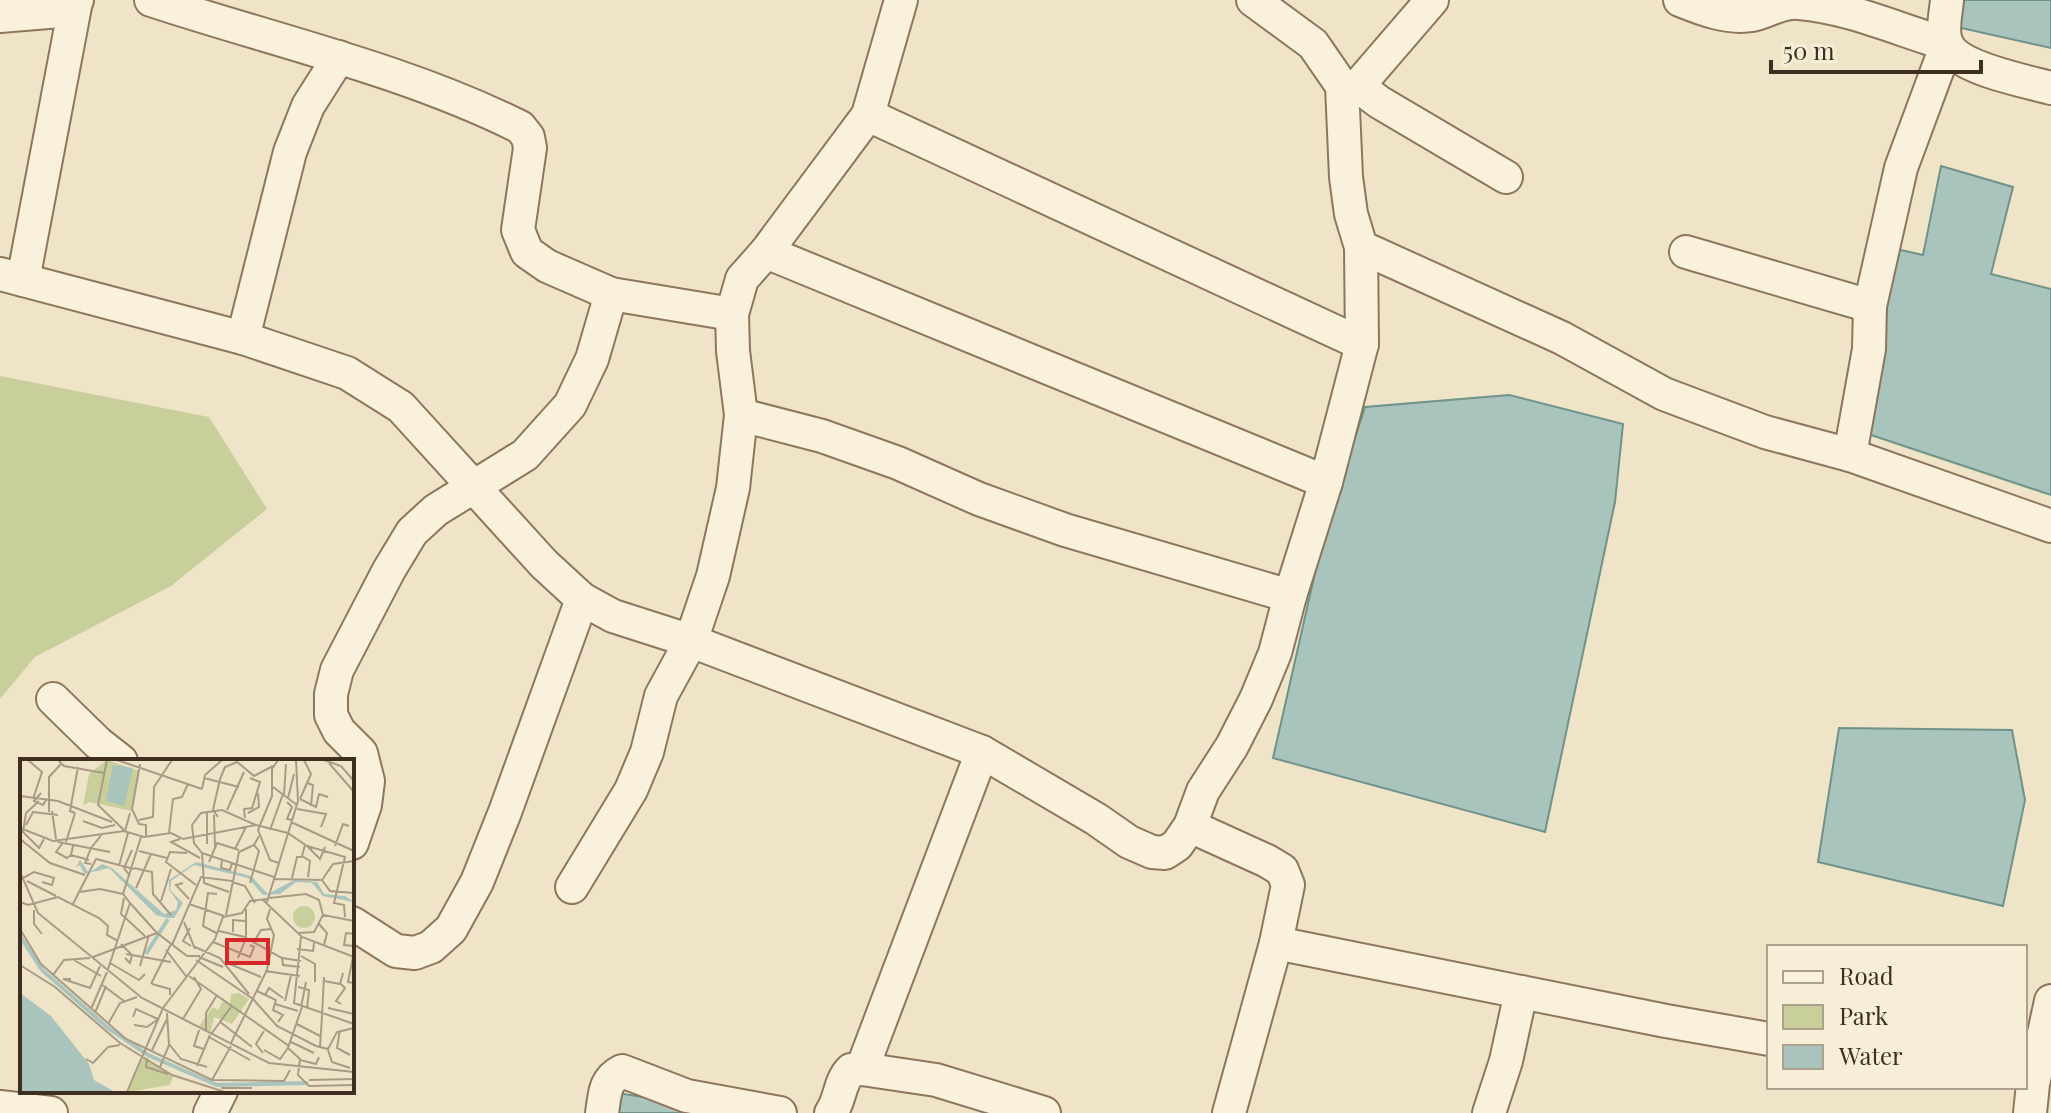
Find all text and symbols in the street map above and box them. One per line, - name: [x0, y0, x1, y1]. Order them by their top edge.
- scale bar: [1771, 24, 1981, 74]
- text: 50 m: [1783, 34, 1835, 66]
- inset map: [20, 759, 354, 1093]
- legend: [1767, 945, 2027, 1089]
- text: Road: [1839, 959, 1894, 991]
- text: Park: [1839, 999, 1889, 1031]
- text: Water: [1838, 1039, 1903, 1071]

